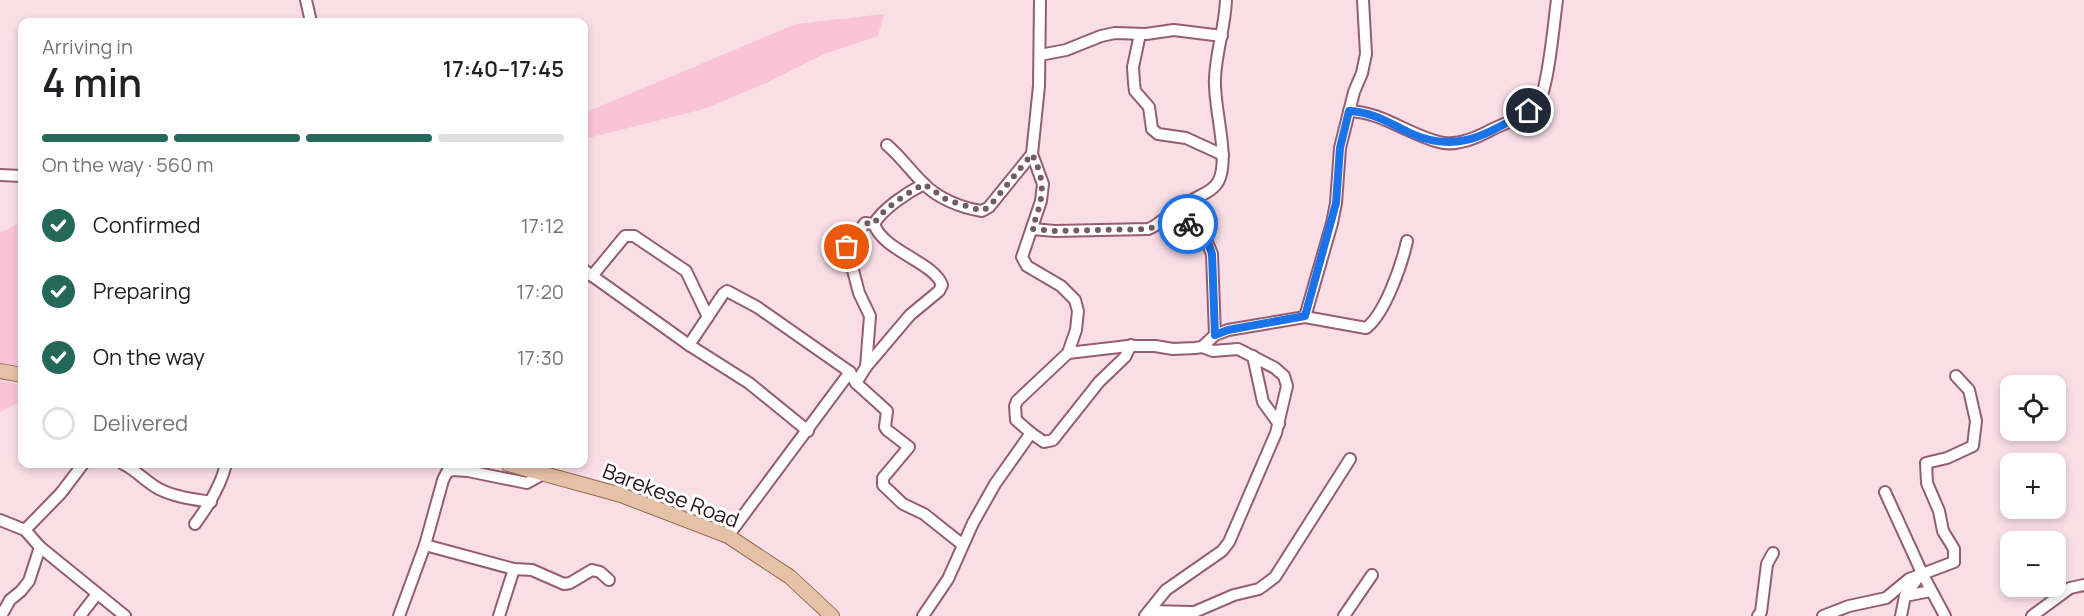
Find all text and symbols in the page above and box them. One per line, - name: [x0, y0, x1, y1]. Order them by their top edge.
- text: Arriving in: [42, 33, 133, 60]
- text: 17:40–17:45: [443, 54, 564, 84]
- text: 4 min: [42, 55, 142, 109]
- pin: [1503, 85, 1554, 136]
- icon: home: [1512, 94, 1545, 127]
- text: On the way · 560 m: [42, 151, 213, 178]
- courier: [1158, 194, 1218, 254]
- icon: bike: [1172, 208, 1205, 241]
- icon: check: [42, 209, 75, 242]
- text: Confirmed: [93, 210, 201, 240]
- text: 17:12: [521, 212, 564, 239]
- pin: [821, 221, 872, 272]
- icon: bag: [830, 230, 863, 263]
- icon: check: [42, 275, 75, 308]
- text: Preparing: [93, 276, 191, 306]
- text: 17:20: [517, 278, 564, 305]
- icon: check: [42, 341, 75, 374]
- text: On the way: [93, 342, 205, 372]
- text: 17:30: [517, 344, 564, 371]
- map controls: [2000, 375, 2066, 597]
- button: locate: [2000, 375, 2066, 441]
- text: Delivered: [93, 408, 188, 438]
- button: +: [2000, 453, 2066, 519]
- street label: Barekese Road: [599, 456, 743, 534]
- button: −: [2000, 531, 2066, 597]

